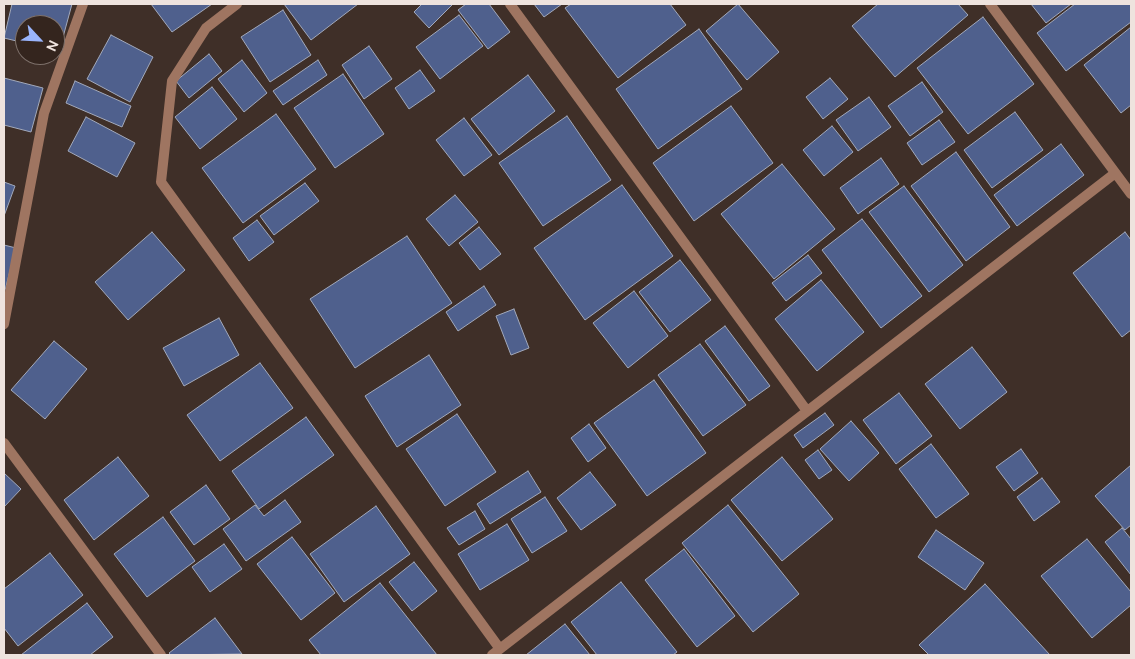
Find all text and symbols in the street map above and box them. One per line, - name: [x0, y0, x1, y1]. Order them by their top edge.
- north arrow: [15, 15, 65, 65]
- text: N: [43, 38, 62, 54]

